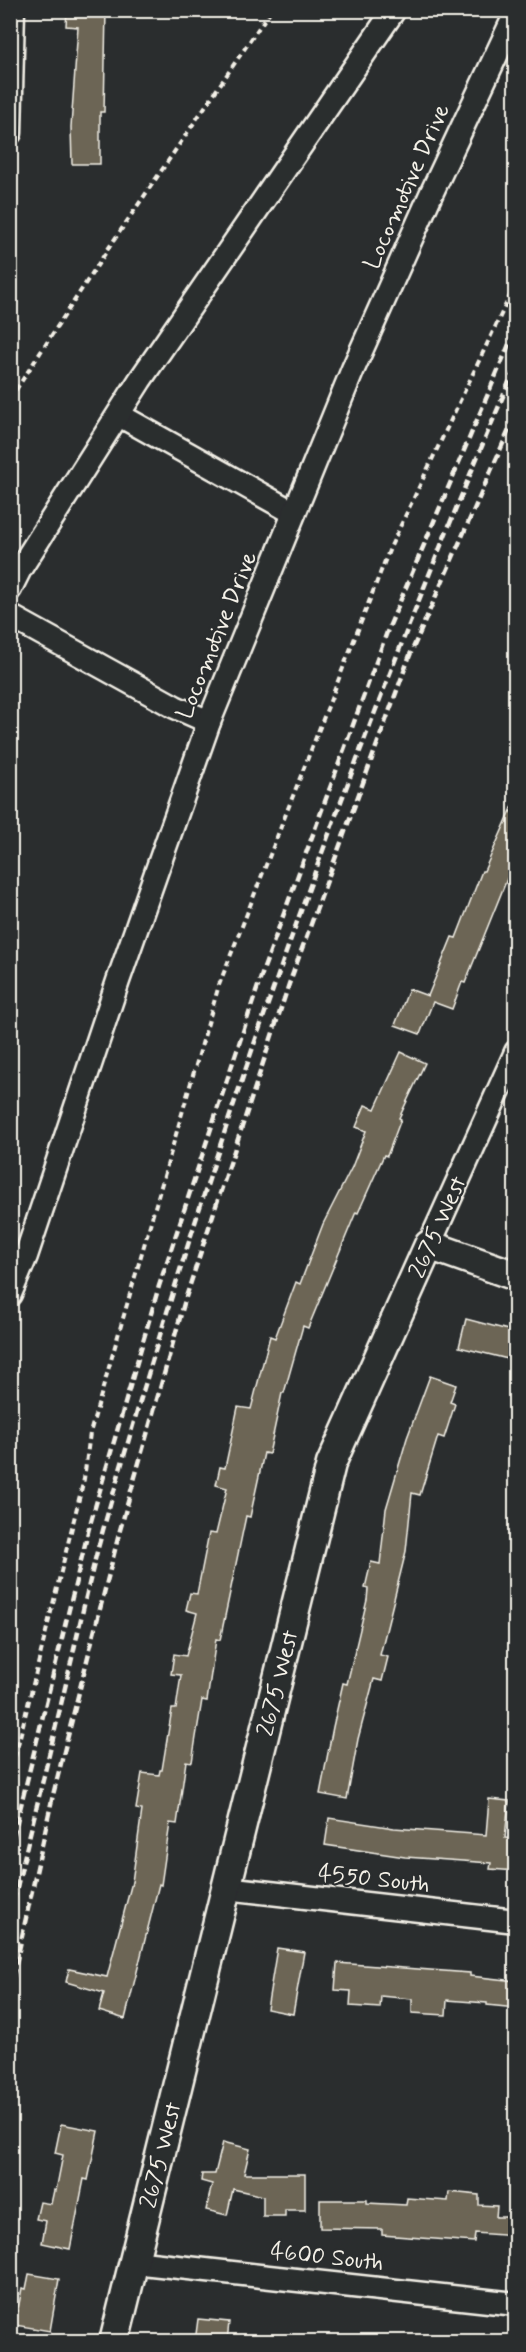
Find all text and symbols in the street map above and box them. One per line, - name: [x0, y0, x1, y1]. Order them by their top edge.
- street label: Locomotive Drive: [357, 99, 458, 274]
- street label: Locomotive Drive: [170, 547, 265, 724]
- street label: 2675 West: [402, 1171, 475, 1283]
- street label: 2675 West: [250, 1627, 307, 1740]
- street label: 4550 South: [316, 1858, 431, 1901]
- street label: 2675 West: [133, 2099, 190, 2212]
- street label: 4600 South: [269, 2236, 385, 2279]

